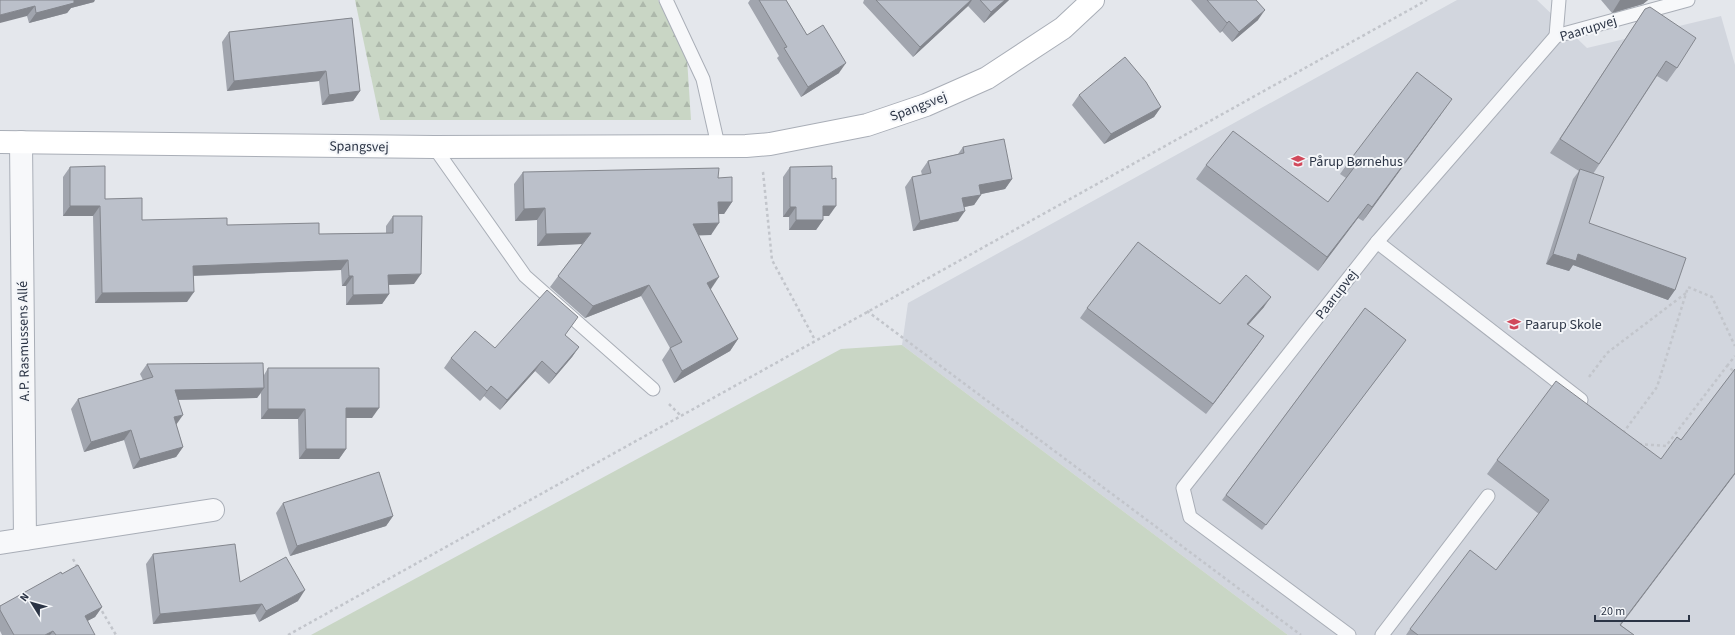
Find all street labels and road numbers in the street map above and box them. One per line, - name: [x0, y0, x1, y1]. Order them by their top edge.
- street label: Paarupvej: [1557, 11, 1619, 47]
- street label: Spangsvej: [887, 87, 950, 127]
- street label: Spangsvej: [329, 136, 389, 158]
- street label: Paarupvej: [1311, 265, 1363, 324]
- street label: A.P. Rasmussens Allé: [13, 281, 35, 401]

